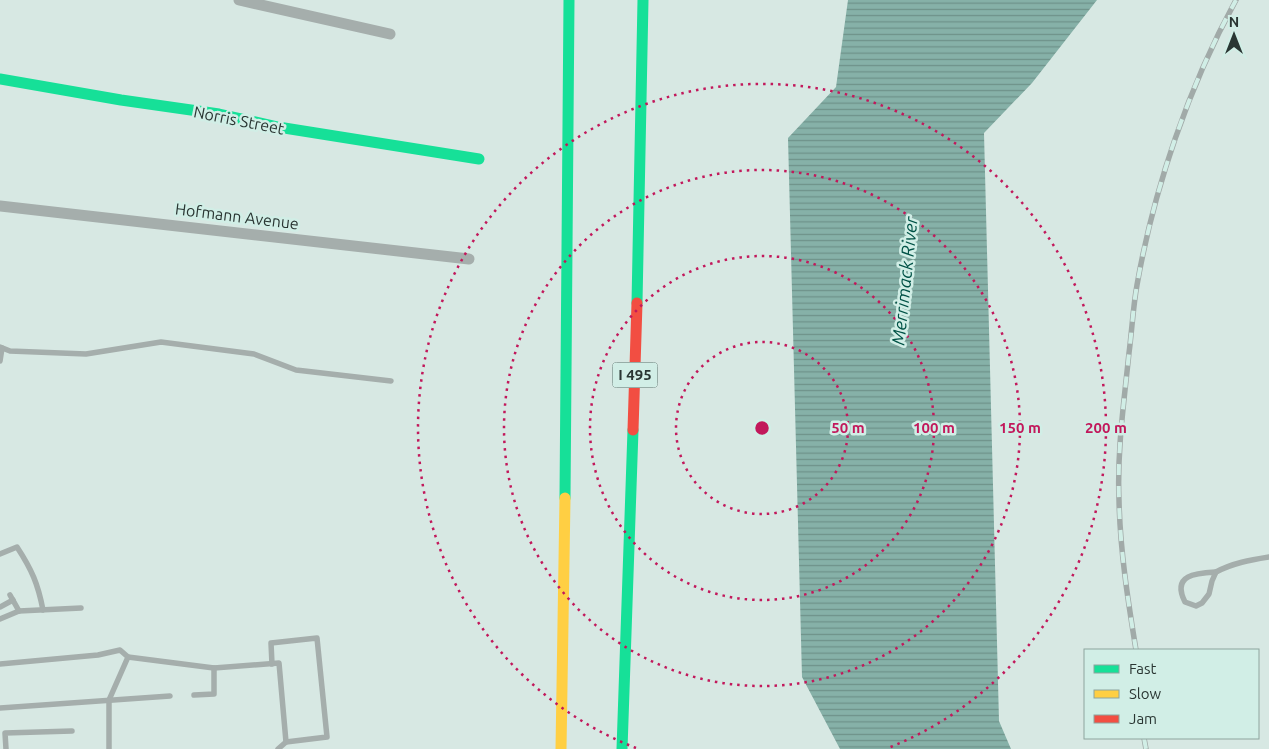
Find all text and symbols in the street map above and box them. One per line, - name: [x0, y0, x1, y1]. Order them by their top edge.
- north arrow: [1209, 10, 1259, 60]
- text: N: [1229, 14, 1239, 30]
- street label: Norris Street: [192, 102, 287, 138]
- street label: Hofmann Avenue: [174, 199, 300, 233]
- water label: Merrimack River: [887, 215, 921, 346]
- road number: I 495: [612, 362, 658, 388]
- centre of rings: [753, 419, 771, 437]
- text: 50 m: [831, 419, 865, 436]
- text: 100 m: [913, 419, 955, 436]
- text: 150 m: [999, 419, 1041, 436]
- text: 200 m: [1085, 419, 1127, 436]
- legend: [1084, 649, 1259, 739]
- text: Fast: [1129, 660, 1157, 677]
- text: Slow: [1129, 685, 1162, 702]
- text: Jam: [1129, 710, 1157, 727]

